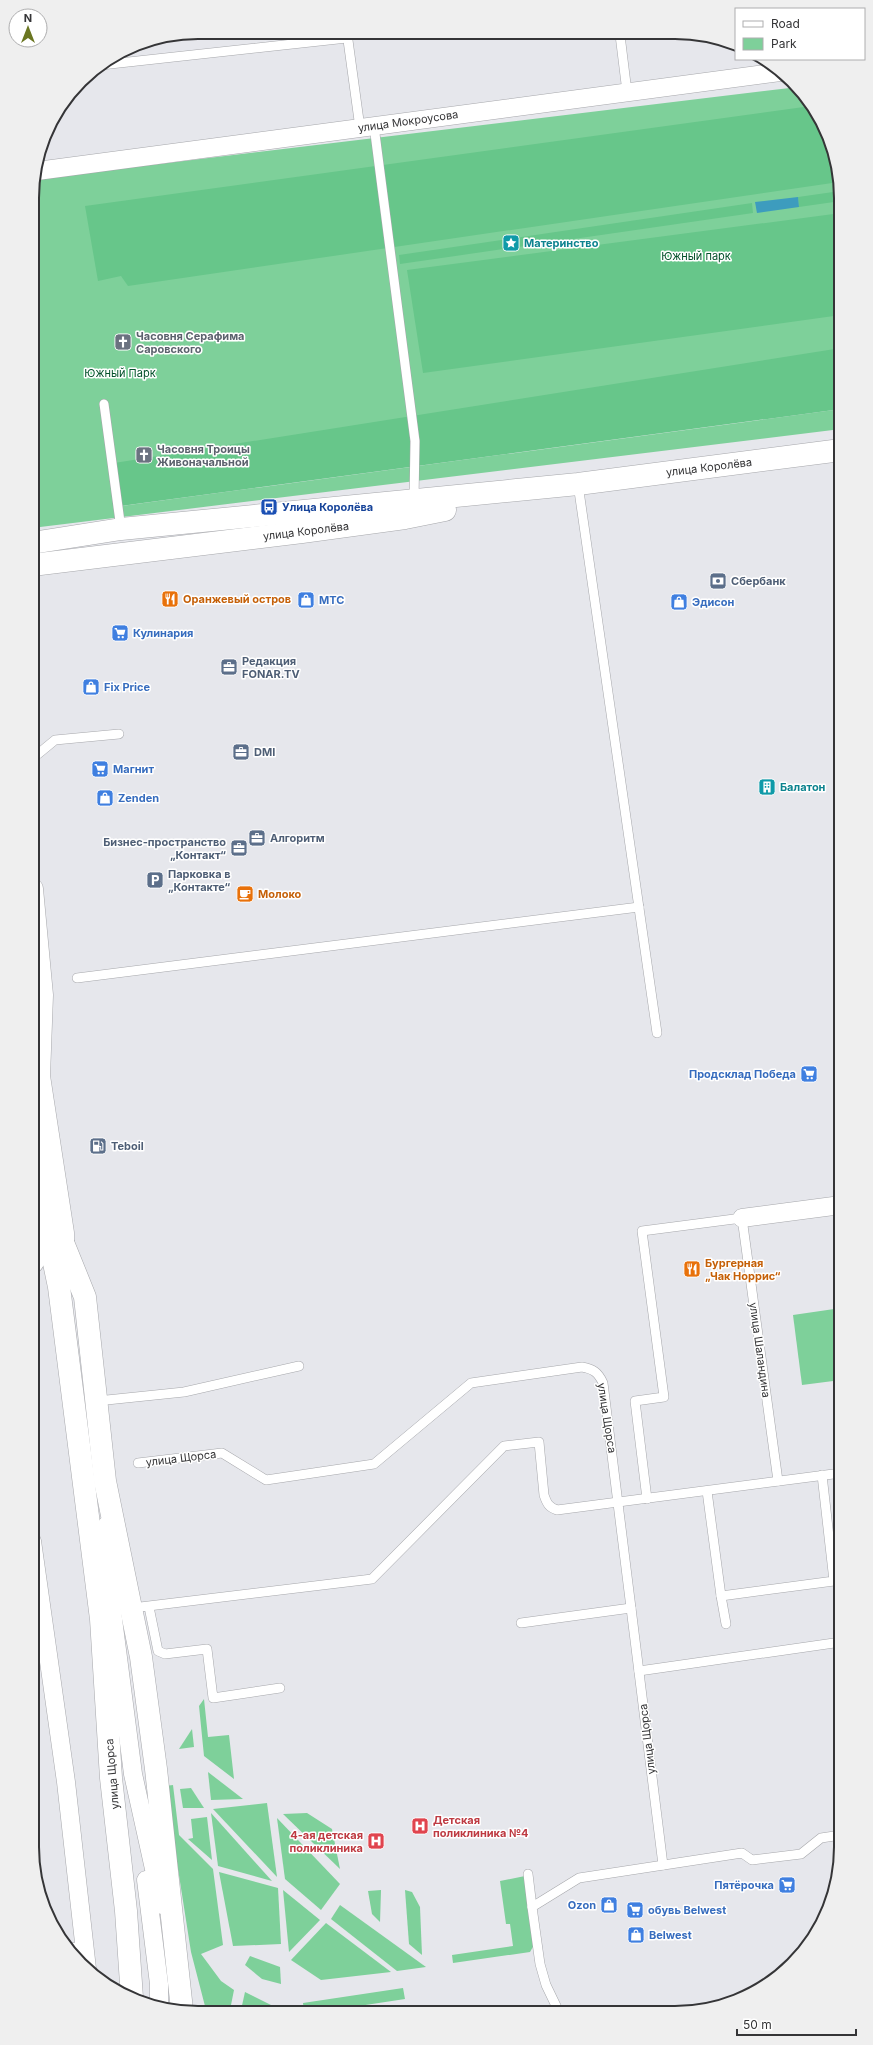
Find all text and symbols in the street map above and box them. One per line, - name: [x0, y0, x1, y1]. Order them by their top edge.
- north arrow: [8, 8, 48, 48]
- legend: [735, 8, 865, 60]
- text: N: [24, 11, 32, 25]
- text: Road: [771, 16, 800, 31]
- text: Park: [771, 36, 797, 51]
- street label: улица Мокроусова: [357, 107, 459, 135]
- place icon: Материнство: [501, 233, 521, 253]
- place label: Материнство: [524, 236, 599, 250]
- park label: Южный парк: [661, 249, 731, 263]
- place label: Часовня Серафима Саровского: [136, 329, 244, 356]
- church icon: Часовня Серафима Саровского: [113, 332, 133, 352]
- park label: Южный Парк: [84, 366, 156, 380]
- place label: Часовня Троицы Живоначальной: [157, 442, 250, 469]
- church icon: Часовня Троицы Живоначальной: [134, 445, 154, 465]
- street label: улица Королёва: [665, 455, 753, 479]
- bus stop icon: Улица Королёва: [259, 497, 279, 517]
- place label: Улица Королёва: [282, 500, 373, 514]
- street label: улица Королёва: [262, 519, 350, 543]
- bank icon: Сбербанк: [708, 571, 728, 591]
- place label: Сбербанк: [731, 574, 786, 588]
- restaurant icon: Оранжевый остров: [160, 589, 180, 609]
- shop icon: МТС: [296, 590, 316, 610]
- place label: Оранжевый остров: [183, 592, 291, 606]
- shop icon: Эдисон: [669, 592, 689, 612]
- place label: МТС: [319, 593, 344, 607]
- place label: Эдисон: [692, 595, 735, 609]
- supermarket icon: Кулинария: [110, 623, 130, 643]
- place label: Кулинария: [133, 626, 193, 640]
- place label: Редакция FONAR.TV: [242, 654, 300, 681]
- office icon: Редакция FONAR.TV: [219, 657, 239, 677]
- shop icon: Fix Price: [81, 677, 101, 697]
- place label: Fix Price: [104, 680, 151, 694]
- office icon: DMI: [231, 742, 251, 762]
- place label: DMI: [254, 745, 275, 759]
- supermarket icon: Магнит: [90, 759, 110, 779]
- place label: Магнит: [113, 762, 154, 776]
- building icon: Балатон: [757, 777, 777, 797]
- place label: Балатон: [780, 780, 826, 794]
- shop icon: Zenden: [95, 788, 115, 808]
- place label: Zenden: [118, 791, 159, 805]
- office icon: Алгоритм: [247, 828, 267, 848]
- place label: Алгоритм: [270, 831, 325, 845]
- place label: Бизнес-пространство „Контакт“: [103, 835, 226, 862]
- office icon: Бизнес-пространство „Контакт“: [229, 838, 249, 858]
- place label: Парковка в „Контакте“: [168, 867, 231, 894]
- parking icon: Парковка в „Контакте“: [145, 870, 165, 890]
- cafe icon: Молоко: [235, 884, 255, 904]
- place label: Молоко: [258, 887, 302, 901]
- supermarket icon: Продсклад Победа: [799, 1064, 819, 1084]
- place label: Продсклад Победа: [689, 1067, 796, 1081]
- fuel station icon: Teboil: [88, 1136, 108, 1156]
- place label: Teboil: [111, 1139, 144, 1153]
- place label: Бургерная „Чак Норрис“: [705, 1256, 781, 1283]
- restaurant icon: Бургерная „Чак Норрис“: [682, 1259, 702, 1279]
- street label: улица Шаландина: [746, 1301, 774, 1399]
- street label: улица Щорса: [595, 1382, 619, 1454]
- street label: улица Щорса: [145, 1447, 217, 1469]
- street label: улица Щорса: [636, 1703, 658, 1775]
- street label: улица Щорса: [102, 1738, 122, 1810]
- place label: Детская поликлиника №4: [433, 1813, 529, 1840]
- hospital icon: Детская поликлиника №4: [410, 1816, 430, 1836]
- place label: 4-ая детская поликлиника: [290, 1828, 363, 1855]
- hospital icon: 4-ая детская поликлиника: [366, 1831, 386, 1851]
- supermarket icon: Пятёрочка: [777, 1875, 797, 1895]
- place label: Пятёрочка: [714, 1878, 774, 1892]
- shop icon: Ozon: [599, 1895, 619, 1915]
- place label: Ozon: [568, 1898, 596, 1912]
- supermarket icon: обувь Belwest: [625, 1900, 645, 1920]
- place label: обувь Belwest: [648, 1903, 726, 1917]
- shop icon: Belwest: [626, 1925, 646, 1945]
- place label: Belwest: [649, 1928, 692, 1942]
- scale bar: [737, 2011, 856, 2037]
- text: 50 m: [743, 2017, 772, 2032]

